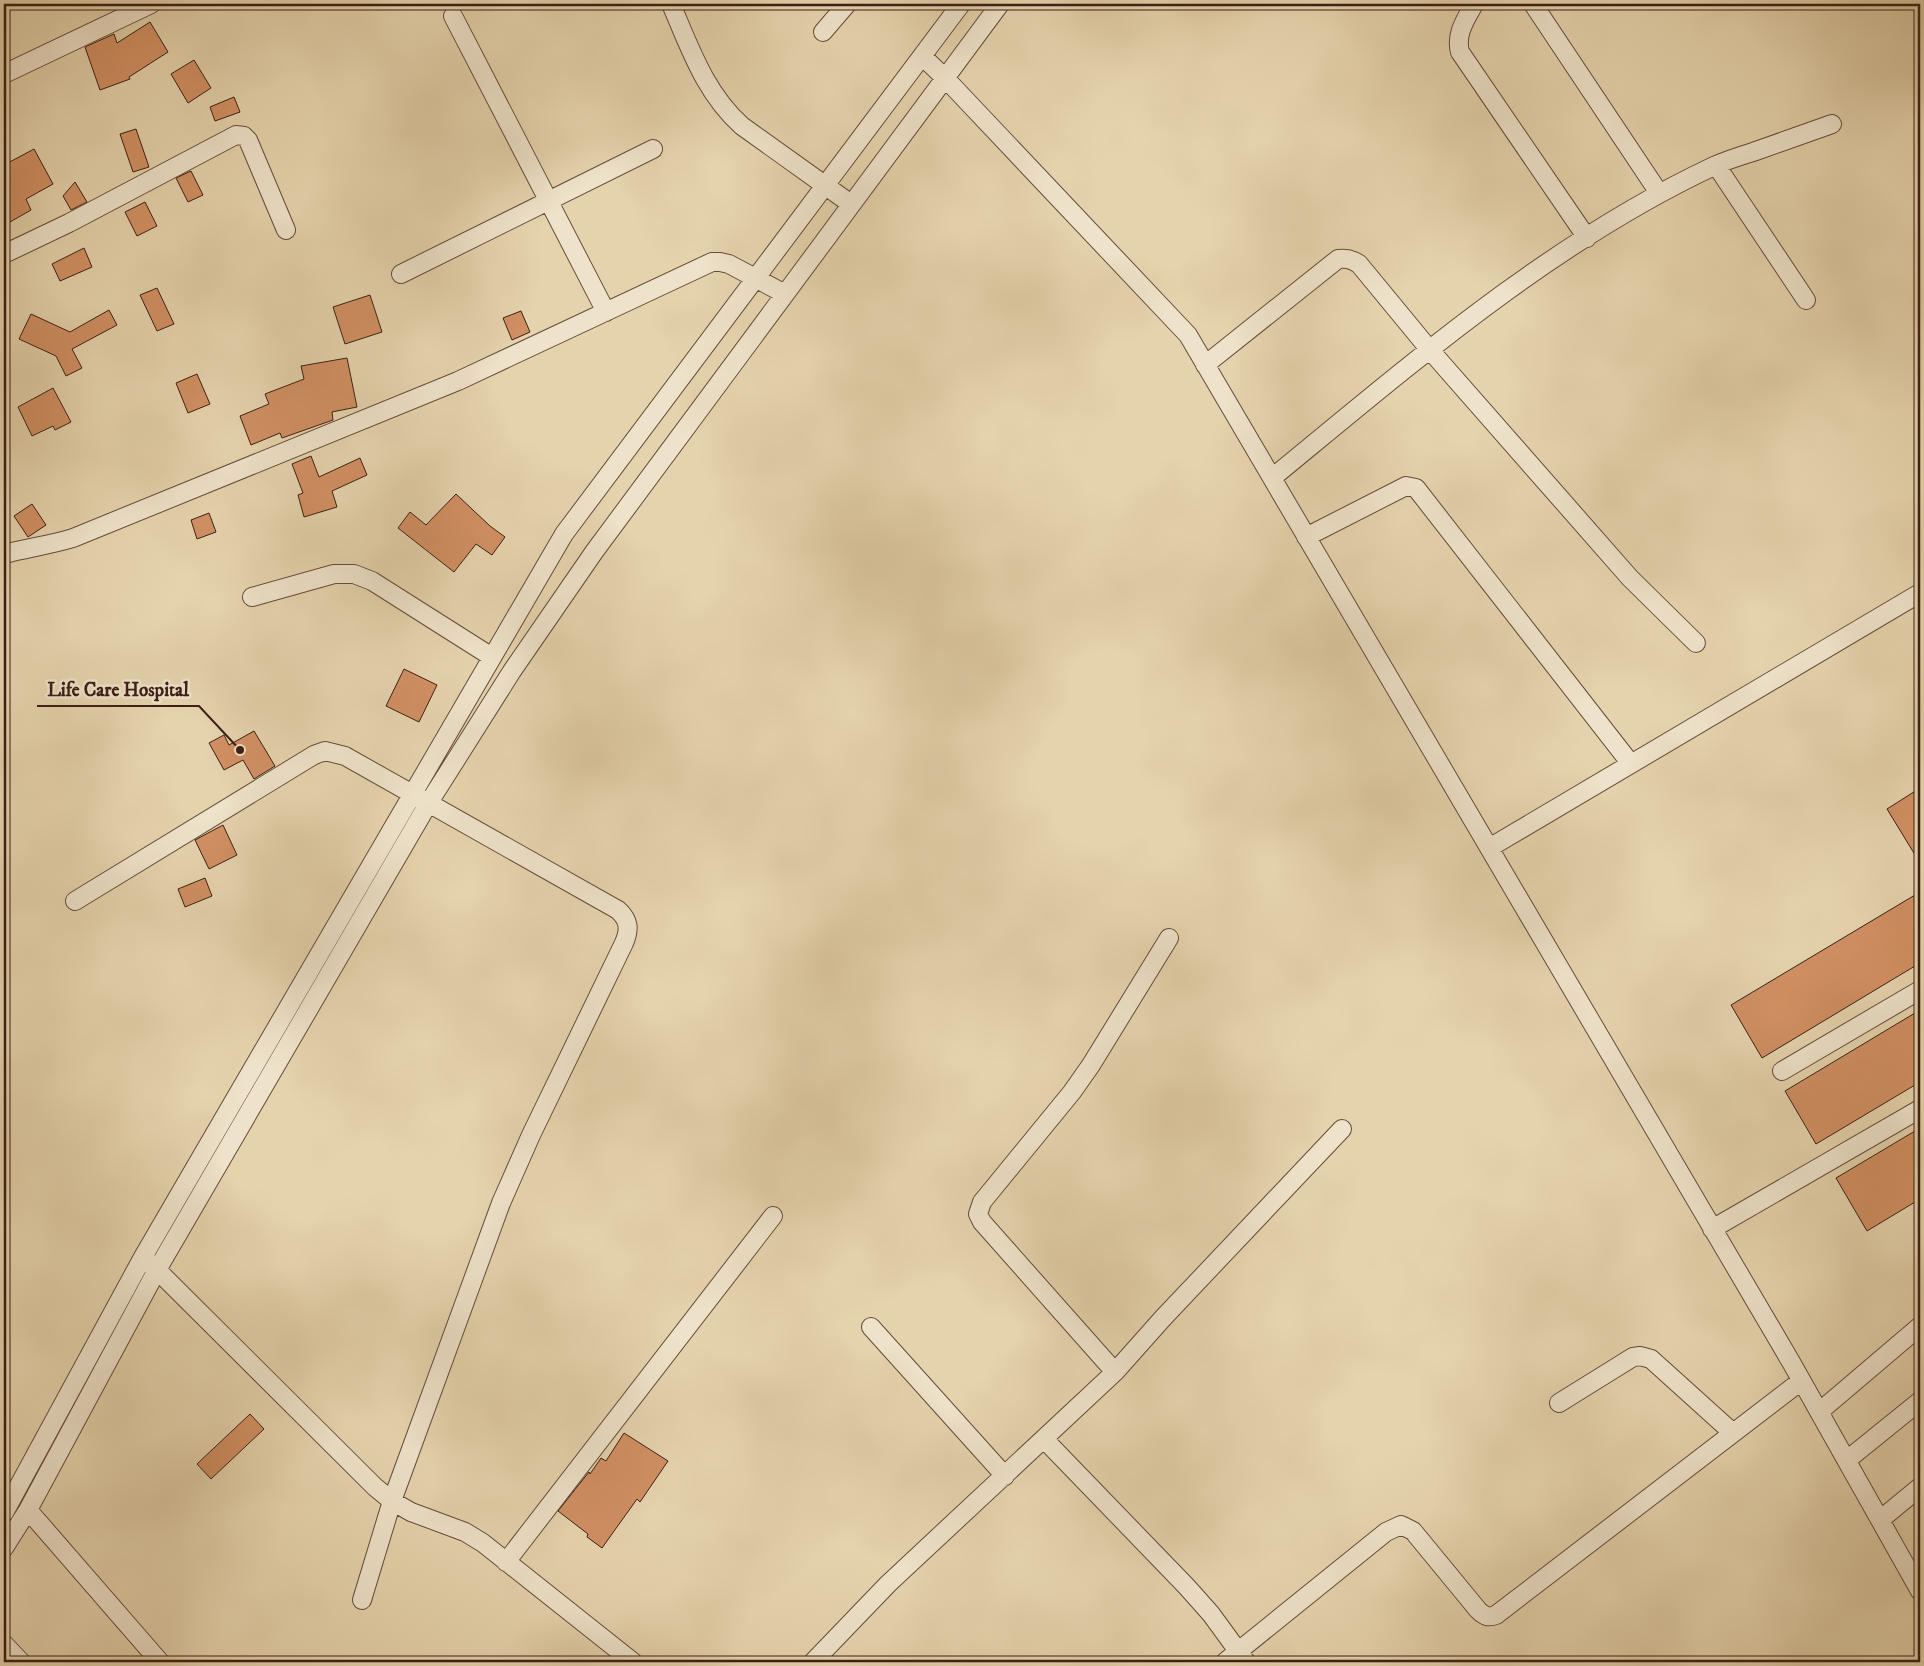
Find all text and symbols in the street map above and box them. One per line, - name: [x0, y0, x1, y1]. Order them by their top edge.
- callout: Life Care Hospital: [37, 672, 199, 706]
- text: Life Care Hospital: [47, 679, 189, 702]

